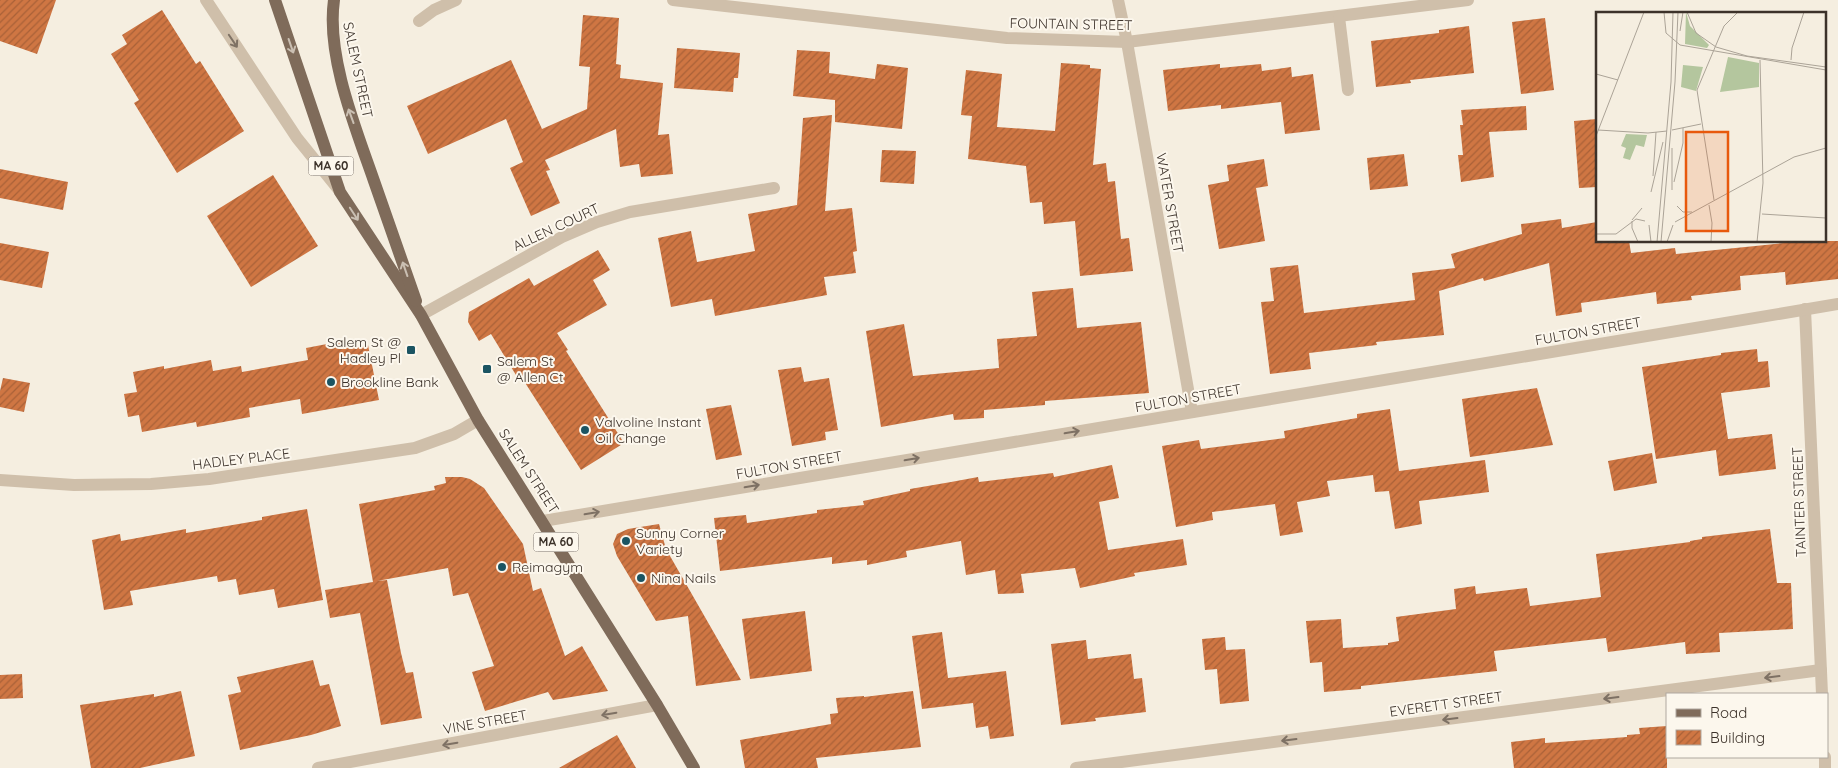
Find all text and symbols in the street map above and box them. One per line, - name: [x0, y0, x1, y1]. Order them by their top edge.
- inset map: [1596, 12, 1826, 242]
- street label: FOUNTAIN STREET: [1009, 14, 1133, 34]
- street label: SALEM STREET: [339, 20, 377, 120]
- one-way arrow: [228, 33, 238, 47]
- one-way arrow: [287, 38, 296, 53]
- one-way arrow: [346, 108, 355, 124]
- street label: WATER STREET: [1152, 152, 1188, 254]
- road number: MA 60: [308, 157, 354, 176]
- street label: ALLEN COURT: [510, 199, 602, 255]
- one-way arrow: [350, 206, 360, 220]
- one-way arrow: [400, 262, 409, 277]
- street label: FULTON STREET: [1533, 313, 1643, 349]
- place label: Salem St @ Hadley Pl: [327, 333, 401, 367]
- marker: Salem St @ Hadley Pl: [405, 344, 417, 356]
- place label: Salem St @ Allen Ct: [497, 352, 564, 386]
- marker: Salem St @ Allen Ct: [481, 363, 493, 375]
- place label: Brookline Bank: [341, 373, 439, 391]
- marker: Brookline Bank: [325, 376, 337, 388]
- street label: FULTON STREET: [1133, 380, 1243, 416]
- place label: Valvoline Instant Oil Change: [595, 413, 702, 447]
- marker: Valvoline Instant Oil Change: [579, 424, 591, 436]
- street label: SALEM STREET: [495, 425, 563, 517]
- one-way arrow: [1064, 427, 1080, 437]
- street label: HADLEY PLACE: [191, 444, 291, 474]
- street label: FULTON STREET: [734, 447, 844, 483]
- street label: TAINTER STREET: [1788, 447, 1810, 557]
- one-way arrow: [904, 454, 920, 464]
- one-way arrow: [743, 481, 759, 491]
- one-way arrow: [583, 508, 599, 518]
- place label: Sunny Corner Variety: [636, 524, 725, 558]
- road number: MA 60: [534, 532, 578, 552]
- marker: Sunny Corner Variety: [620, 535, 632, 547]
- place label: Reimagym: [512, 558, 583, 576]
- marker: Reimagym: [496, 561, 508, 573]
- place label: Nina Nails: [651, 569, 716, 587]
- marker: Nina Nails: [635, 572, 647, 584]
- one-way arrow: [1765, 672, 1781, 682]
- street label: EVERETT STREET: [1388, 687, 1504, 721]
- one-way arrow: [1604, 693, 1620, 703]
- legend: [1666, 693, 1828, 758]
- text: Road: [1710, 703, 1747, 722]
- street label: VINE STREET: [442, 706, 528, 738]
- one-way arrow: [602, 710, 618, 720]
- one-way arrow: [1442, 714, 1458, 724]
- text: Building: [1710, 728, 1765, 747]
- one-way arrow: [1281, 735, 1297, 745]
- one-way arrow: [442, 739, 458, 749]

